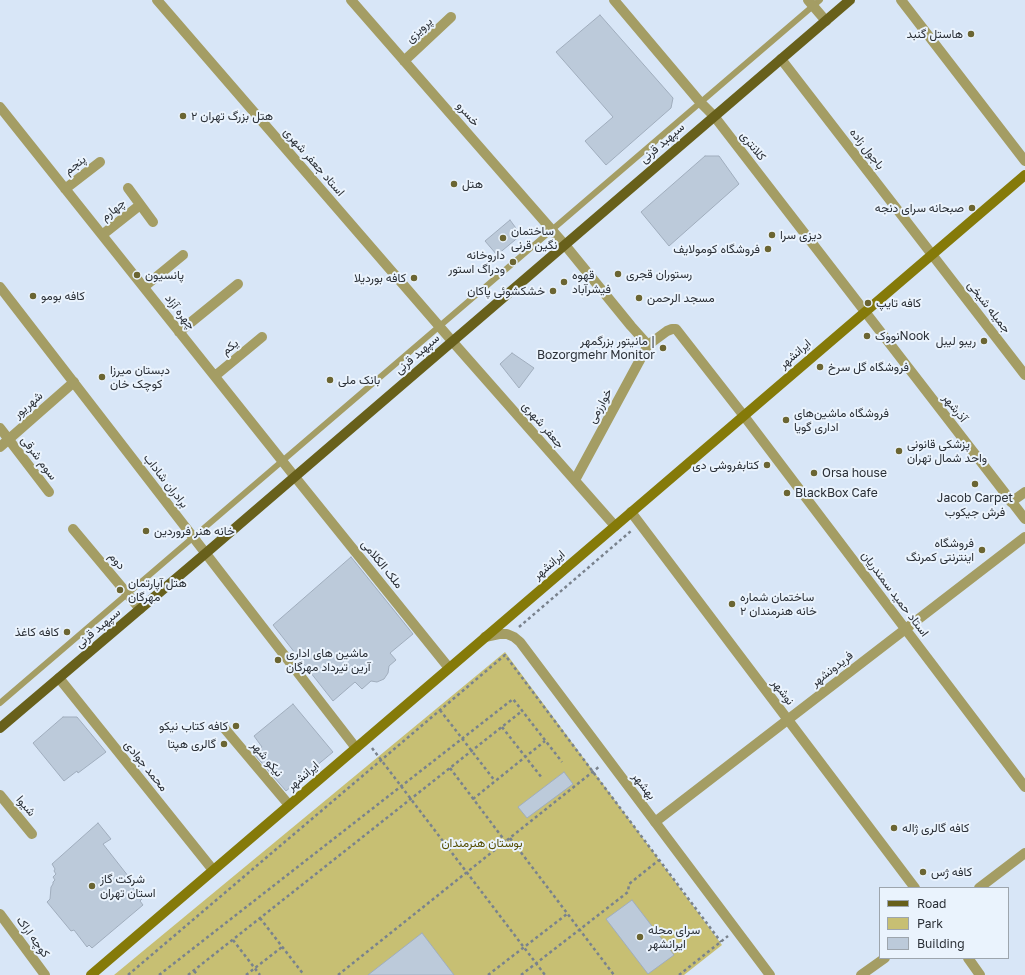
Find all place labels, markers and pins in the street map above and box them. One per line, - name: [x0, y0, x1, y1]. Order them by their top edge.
- place label: هاستل گنبد: [907, 27, 963, 41]
- marker: هاستل گنبد: [966, 29, 976, 39]
- place label: هتل بزرگ تهران ۲: [191, 109, 273, 123]
- marker: هتل بزرگ تهران ۲: [178, 111, 188, 121]
- place label: هتل: [462, 177, 483, 191]
- marker: هتل: [449, 179, 459, 189]
- place label: صبحانه سرای دنجه: [875, 201, 964, 215]
- marker: صبحانه سرای دنجه: [967, 203, 977, 213]
- place label: ساختمان نگین قرنی: [511, 224, 557, 252]
- place label: دیزی سرا: [780, 228, 822, 242]
- marker: دیزی سرا: [767, 230, 777, 240]
- marker: ساختمان نگین قرنی: [498, 233, 508, 243]
- place label: فروشگاه کومولایف: [673, 242, 760, 256]
- marker: فروشگاه کومولایف: [763, 244, 773, 254]
- place label: داروخانه ودراگ استور: [448, 248, 505, 276]
- marker: داروخانه ودراگ استور: [508, 257, 518, 267]
- place label: رستوران قجری: [626, 267, 692, 281]
- place label: پانسیون: [145, 268, 184, 282]
- place label: قهوه فیشرآباد: [572, 268, 611, 296]
- marker: رستوران قجری: [613, 269, 623, 279]
- marker: پانسیون: [132, 270, 142, 280]
- place label: کافه بوردیلا: [354, 271, 406, 285]
- marker: کافه بوردیلا: [409, 273, 419, 283]
- marker: قهوه فیشرآباد: [559, 277, 569, 287]
- place label: خشکشوئی پاکان: [467, 284, 545, 298]
- marker: خشکشوئی پاکان: [548, 286, 558, 296]
- place label: کافه بومو: [41, 289, 85, 303]
- marker: کافه بومو: [28, 291, 38, 301]
- place label: مسجد الرحمن: [647, 291, 715, 305]
- marker: مسجد الرحمن: [634, 293, 644, 303]
- place label: کافه تایپ: [876, 296, 921, 310]
- marker: کافه تایپ: [863, 298, 873, 308]
- place label: نووکNook: [875, 329, 930, 343]
- marker: نووکNook: [862, 331, 872, 341]
- place label: مانیتور بزرگمهر | Bozorgmehr Monitor: [537, 334, 655, 362]
- place label: ریبو لیبل: [936, 334, 976, 348]
- marker: ریبو لیبل: [979, 336, 989, 346]
- marker: مانیتور بزرگمهر | Bozorgmehr Monitor: [658, 343, 668, 353]
- place label: فروشگاه گل سرخ: [828, 360, 909, 374]
- marker: فروشگاه گل سرخ: [815, 362, 825, 372]
- place label: دبستان میرزا کوچک خان: [110, 363, 170, 391]
- marker: دبستان میرزا کوچک خان: [97, 372, 107, 382]
- place label: بانک ملی: [338, 373, 380, 387]
- marker: بانک ملی: [325, 375, 335, 385]
- place label: فروشگاه ماشین‌های اداری گویا: [794, 406, 889, 434]
- marker: فروشگاه ماشین‌های اداری گویا: [781, 415, 791, 425]
- place label: پزشکی قانونی واحد شمال تهران: [907, 437, 987, 465]
- marker: پزشکی قانونی واحد شمال تهران: [894, 446, 904, 456]
- place label: کتابفروشی دی: [692, 458, 759, 472]
- marker: کتابفروشی دی: [762, 460, 772, 470]
- place label: Orsa house: [822, 466, 887, 480]
- marker: Orsa house: [809, 468, 819, 478]
- marker: Jacob Carpet فرش جیکوب: [970, 479, 980, 489]
- place label: BlackBox Cafe: [795, 486, 878, 500]
- marker: BlackBox Cafe: [782, 488, 792, 498]
- place label: Jacob Carpet فرش جیکوب: [937, 491, 1013, 519]
- place label: خانه هنر فروردین: [154, 524, 235, 538]
- marker: خانه هنر فروردین: [141, 526, 151, 536]
- place label: فروشگاه اینترنتی کمرنگ: [906, 536, 974, 564]
- marker: فروشگاه اینترنتی کمرنگ: [977, 545, 987, 555]
- place label: هتل آپارتمان مهرگان: [128, 576, 187, 604]
- marker: هتل آپارتمان مهرگان: [115, 585, 125, 595]
- place label: ساختمان شماره ۲ خانه هنرمندان: [740, 590, 817, 618]
- marker: ساختمان شماره ۲ خانه هنرمندان: [727, 599, 737, 609]
- place label: کافه کاغذ: [15, 625, 59, 639]
- marker: کافه کاغذ: [62, 627, 72, 637]
- place label: ماشین های اداری آرین تیرداد مهرگان: [286, 646, 371, 674]
- marker: ماشین های اداری آرین تیرداد مهرگان: [273, 655, 283, 665]
- place label: کافه کتاب نیکو: [159, 719, 228, 733]
- marker: کافه کتاب نیکو: [231, 721, 241, 731]
- place label: گالری هپتا: [168, 737, 216, 751]
- marker: گالری هپتا: [219, 739, 229, 749]
- place label: کافه گالری ژاله: [902, 821, 969, 835]
- marker: کافه گالری ژاله: [889, 823, 899, 833]
- place label: کافه ژس: [931, 865, 972, 879]
- marker: کافه ژس: [918, 867, 928, 877]
- place label: شرکت گاز استان تهران: [100, 872, 155, 900]
- marker: شرکت گاز استان تهران: [87, 881, 97, 891]
- place label: سرای محله ایرانشهر: [648, 923, 700, 951]
- marker: سرای محله ایرانشهر: [635, 932, 645, 942]

